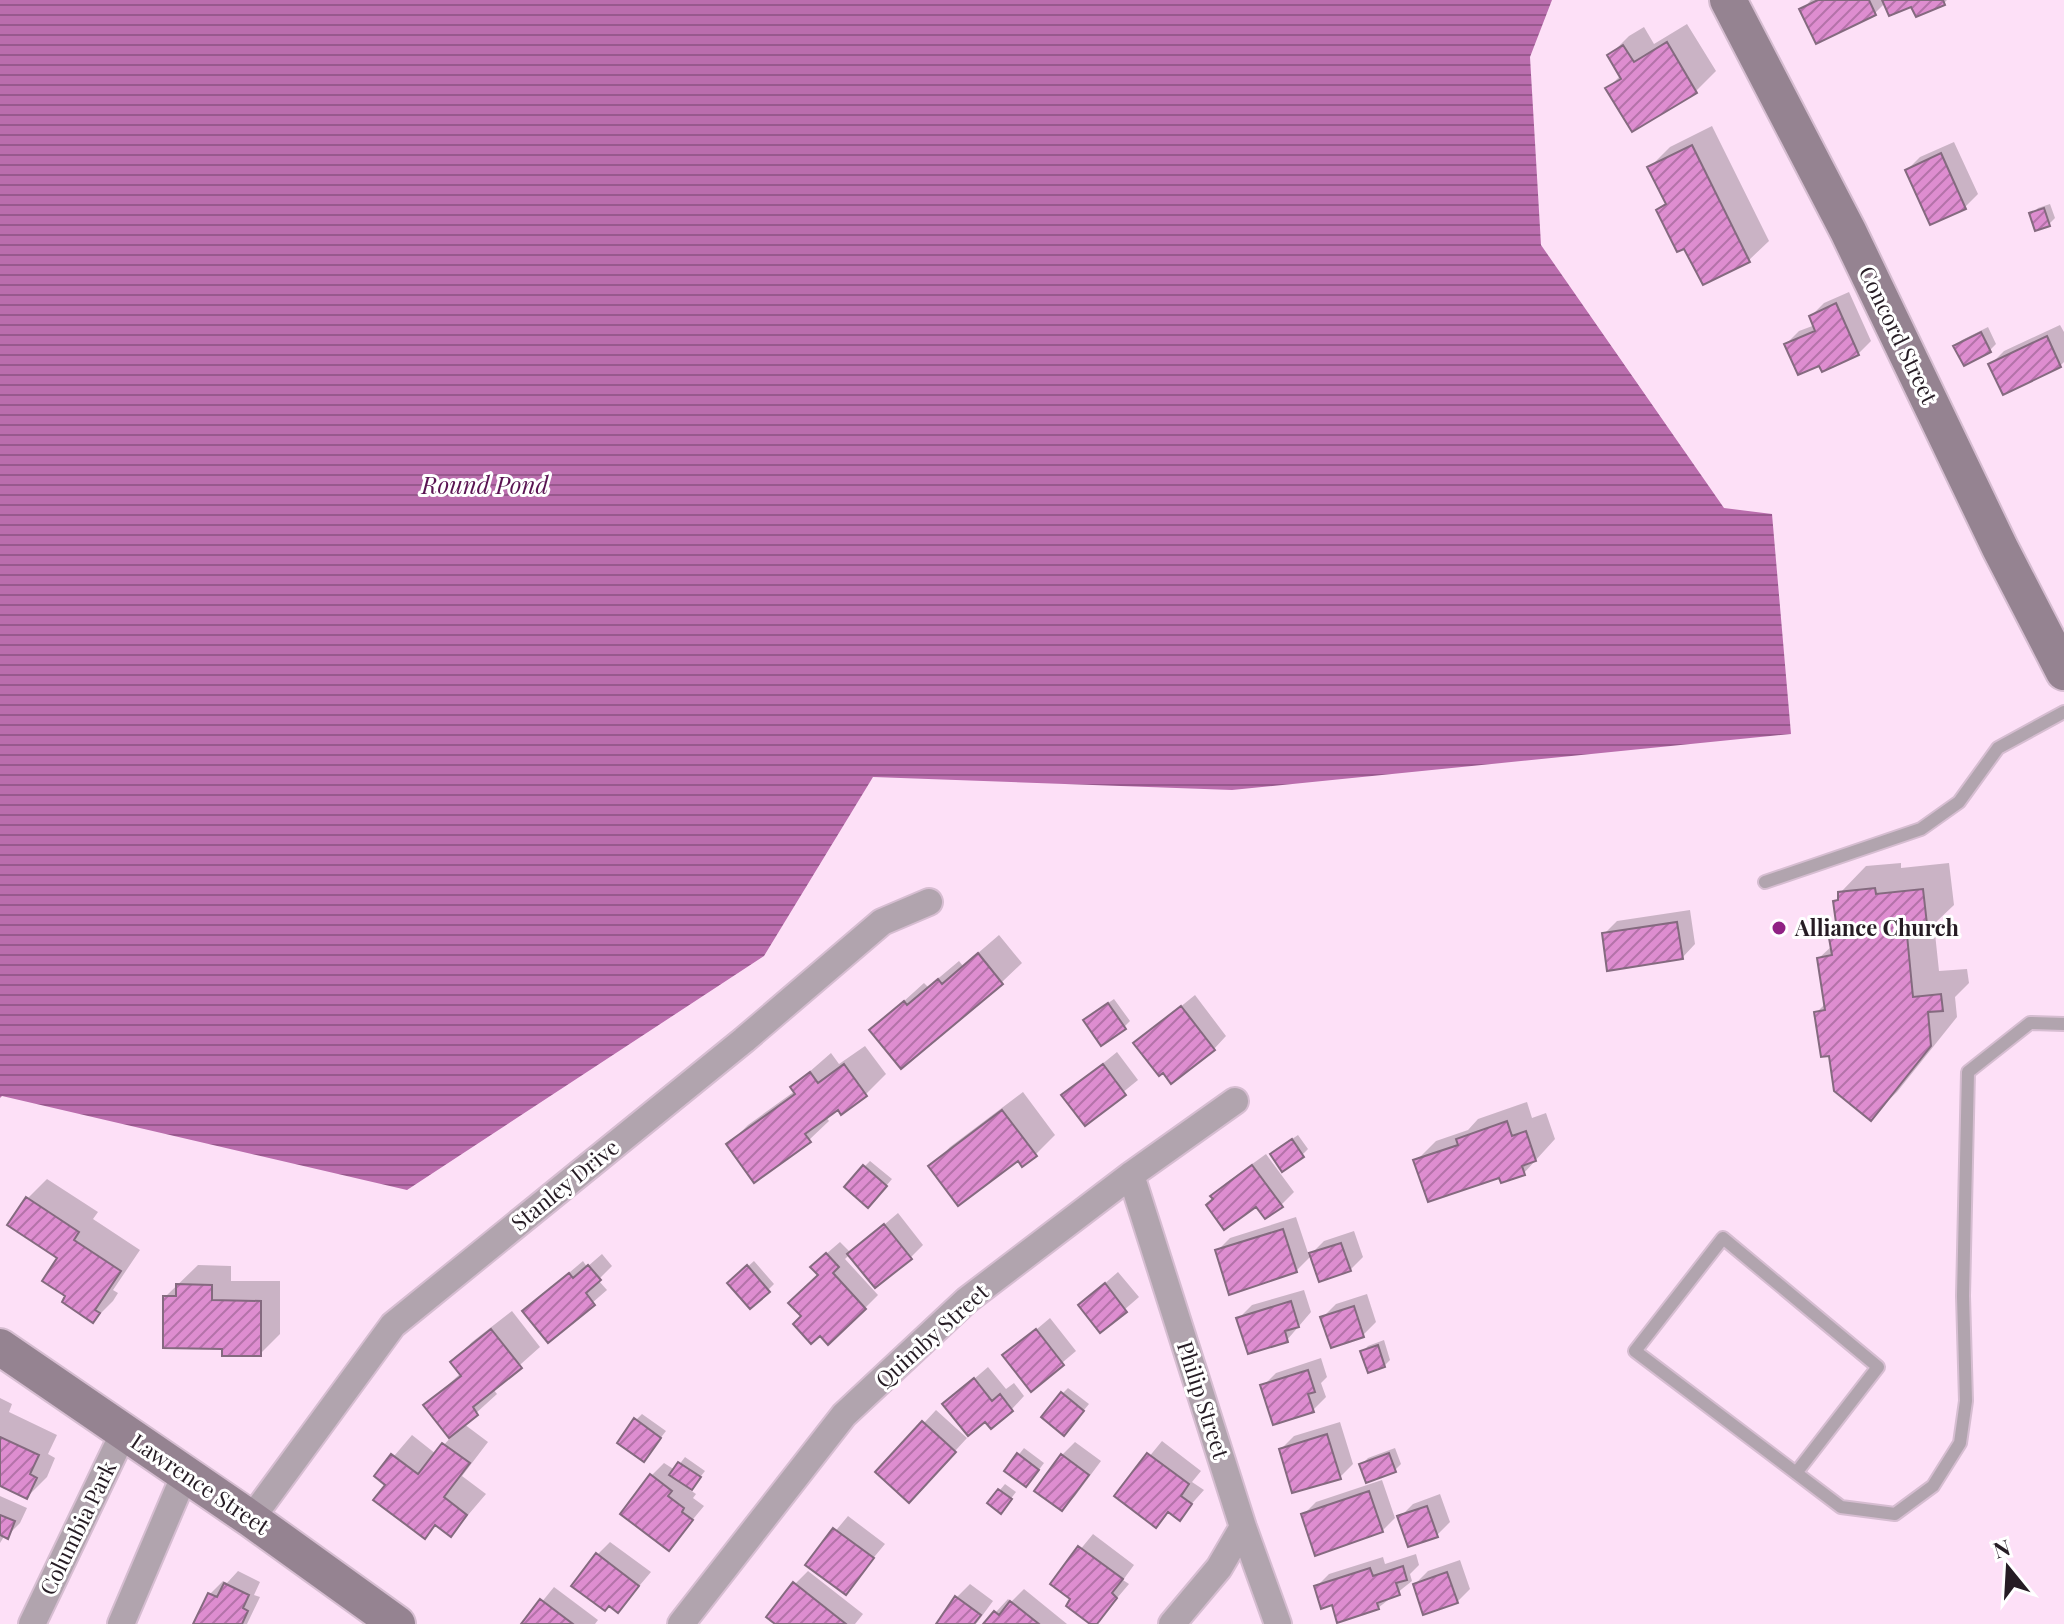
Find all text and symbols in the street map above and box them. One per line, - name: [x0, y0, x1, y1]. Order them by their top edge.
- street label: Concord Street: [1853, 261, 1946, 410]
- water label: Round Pond: [421, 468, 549, 500]
- place label: Alliance Church: [1794, 912, 1960, 942]
- marker: Alliance Church: [1770, 919, 1788, 937]
- street label: Stanley Drive: [504, 1131, 625, 1237]
- street label: Quimby Street: [868, 1276, 995, 1394]
- street label: Philip Street: [1171, 1337, 1237, 1464]
- street label: Lawrence Street: [126, 1426, 277, 1541]
- street label: Columbia Park: [32, 1456, 123, 1600]
- north arrow: [1968, 1528, 2048, 1608]
- text: N: [1989, 1531, 2014, 1565]

